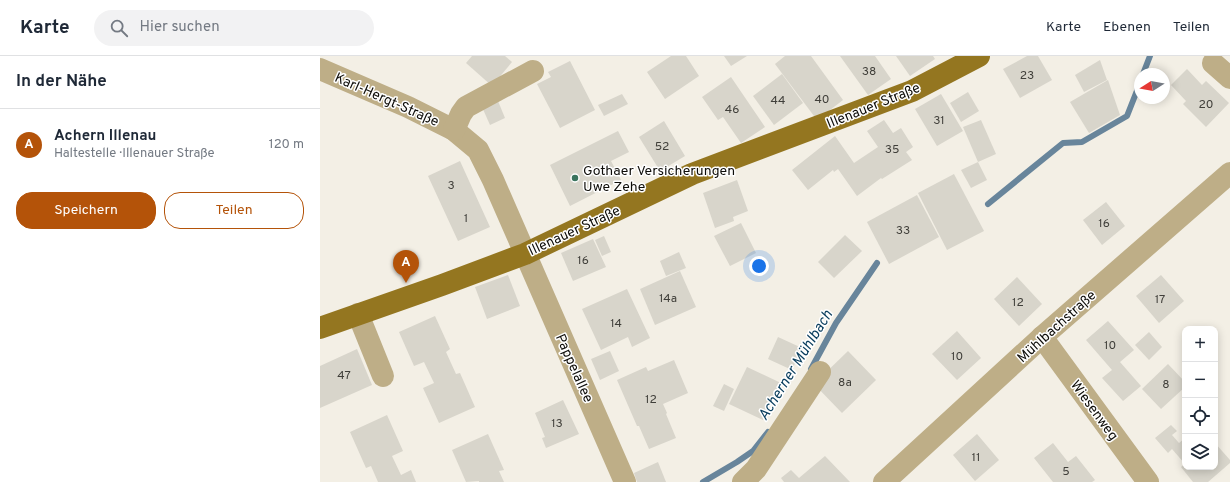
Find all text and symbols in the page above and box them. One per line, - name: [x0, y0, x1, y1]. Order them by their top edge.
- search box: [94, 10, 374, 46]
- text: Karte: [20, 16, 70, 40]
- icon: search: [108, 17, 130, 39]
- text: Hier suchen: [140, 18, 220, 37]
- text: Karte: [1046, 19, 1081, 36]
- text: Ebenen: [1103, 19, 1151, 36]
- text: Teilen: [1173, 19, 1210, 36]
- house number: 38: [862, 64, 876, 80]
- house number: 23: [1020, 68, 1034, 84]
- north arrow: [1134, 68, 1170, 104]
- street label: Karl-Hergt-Straße: [332, 70, 441, 131]
- text: In der Nähe: [16, 71, 107, 93]
- street label: Illenauer Straße: [824, 80, 923, 133]
- house number: 40: [814, 92, 830, 108]
- house number: 44: [771, 93, 785, 109]
- house number: 20: [1198, 97, 1214, 113]
- house number: 46: [725, 102, 739, 118]
- house number: 31: [933, 113, 945, 129]
- text: Achern Illenau: [54, 127, 156, 146]
- text: A: [24, 137, 34, 153]
- text: 120 m: [269, 137, 304, 153]
- house number: 52: [655, 139, 669, 155]
- house number: 35: [885, 142, 899, 158]
- text: Haltestelle · Illenauer Straße: [54, 146, 214, 162]
- place label: Gothaer Versicherungen Uwe Zehe: [583, 163, 735, 196]
- marker: Gothaer Versicherungen Uwe Zehe: [570, 173, 580, 183]
- house number: 3: [447, 178, 455, 194]
- button: Speichern: [16, 192, 156, 229]
- button: Teilen: [164, 192, 304, 229]
- street label: Illenauer Straße: [526, 203, 623, 260]
- house number: 1: [464, 211, 468, 227]
- house number: 16: [1098, 216, 1110, 232]
- house number: 33: [896, 223, 910, 239]
- pin: A: [393, 250, 419, 283]
- house number: 16: [577, 253, 589, 269]
- your location: [749, 256, 769, 276]
- street label: Mühlbachstraße: [1014, 287, 1100, 367]
- house number: 14a: [659, 291, 677, 307]
- house number: 17: [1155, 292, 1165, 308]
- house number: 12: [1012, 295, 1024, 311]
- water label: Acherner Mühlbach: [755, 307, 838, 425]
- house number: 14: [610, 316, 622, 332]
- map controls: [1182, 326, 1218, 470]
- button: +: [1182, 326, 1218, 362]
- street label: Pappelallee: [551, 332, 596, 406]
- house number: 10: [1104, 338, 1116, 354]
- house number: 10: [951, 349, 963, 365]
- button: −: [1182, 362, 1218, 398]
- house number: 47: [337, 368, 351, 384]
- house number: 8a: [838, 375, 852, 391]
- house number: 8: [1162, 377, 1170, 393]
- street label: Wiesenweg: [1066, 378, 1121, 444]
- house number: 12: [645, 392, 657, 408]
- button: locate: [1182, 398, 1218, 434]
- house number: 13: [551, 416, 563, 432]
- button: layers: [1182, 434, 1218, 470]
- house number: 11: [972, 450, 980, 466]
- house number: 5: [1062, 464, 1070, 480]

